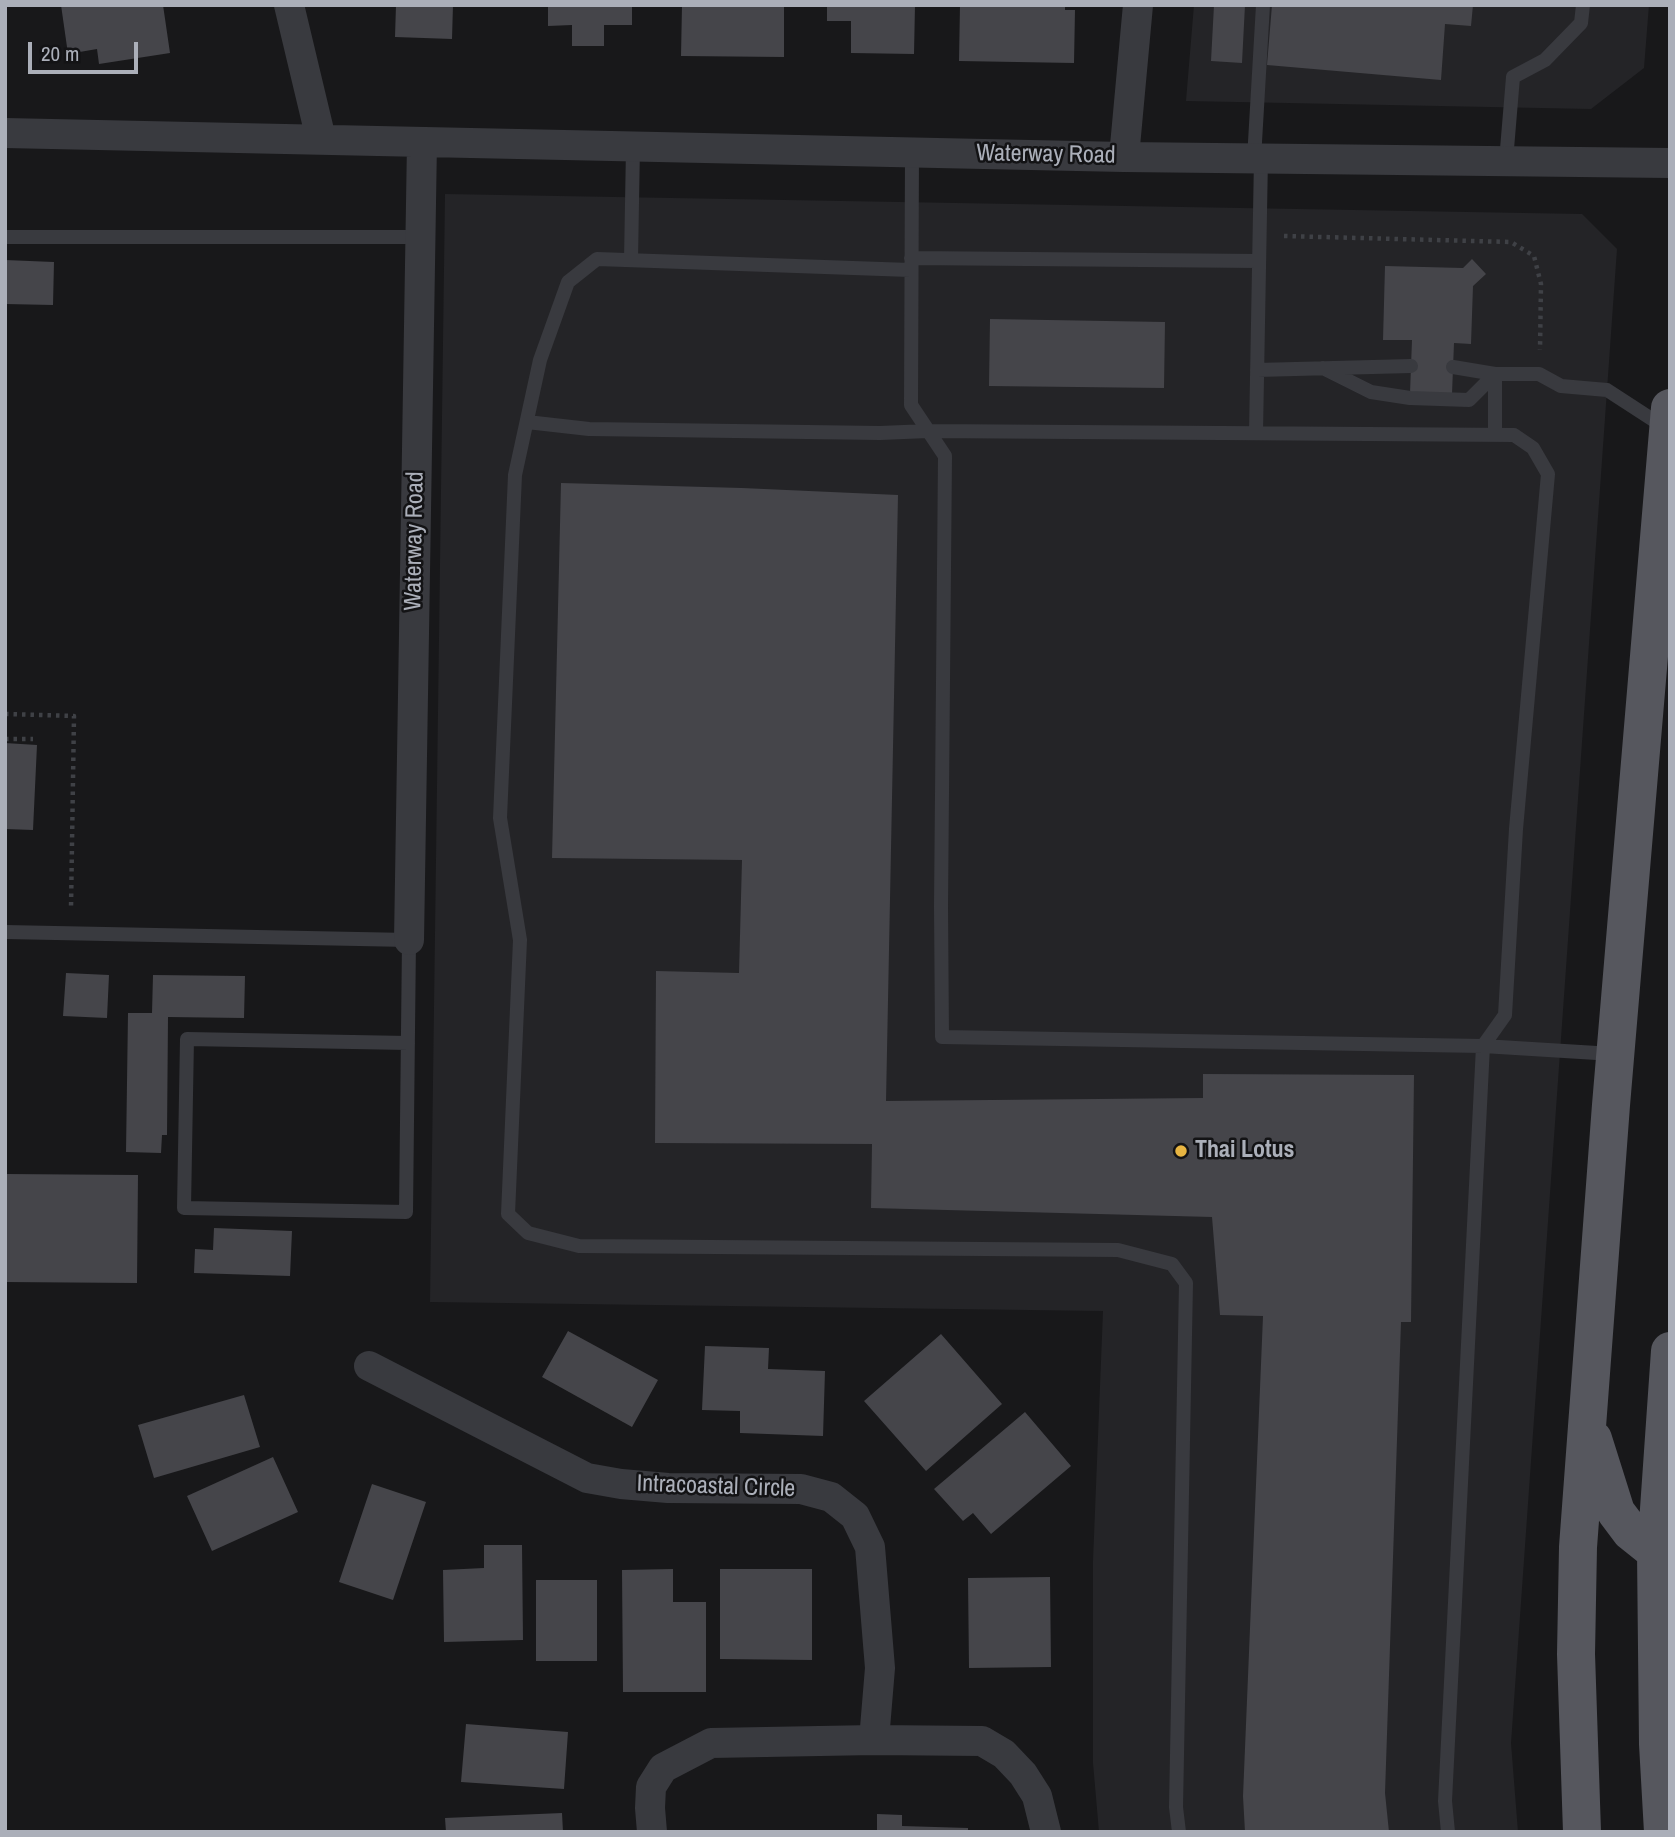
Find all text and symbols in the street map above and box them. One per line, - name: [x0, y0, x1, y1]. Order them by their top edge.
- scale bar: [32, 28, 142, 72]
- text: 20 m: [41, 39, 79, 68]
- street label: Waterway Road: [976, 139, 1116, 171]
- street label: Waterway Road: [399, 471, 431, 611]
- place label: Thai Lotus: [1195, 1137, 1295, 1165]
- marker: Thai Lotus: [1173, 1143, 1189, 1159]
- street label: Intracoastal Circle: [636, 1470, 796, 1504]

